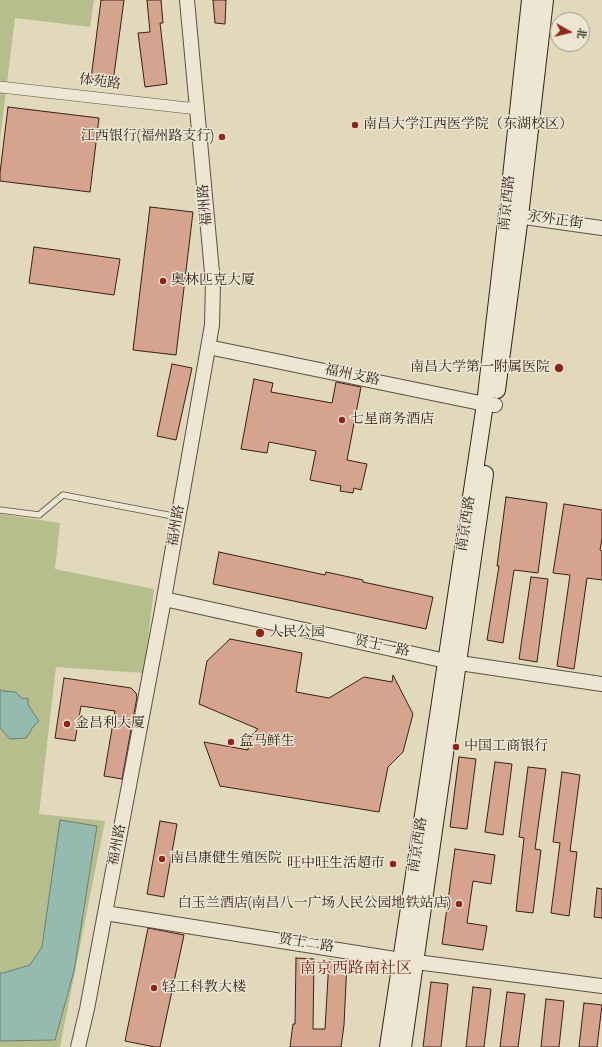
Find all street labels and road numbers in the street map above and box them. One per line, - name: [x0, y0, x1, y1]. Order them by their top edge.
- street label: 体苑路: [78, 72, 122, 94]
- street label: 南京西路: [497, 174, 519, 232]
- street label: 福州路: [196, 183, 216, 227]
- street label: 永外正街: [526, 209, 584, 233]
- street label: 福州支路: [323, 362, 381, 390]
- street label: 南京西路: [454, 495, 480, 553]
- street label: 福州路: [165, 504, 189, 548]
- street label: 贤士一路: [353, 633, 411, 661]
- street label: 南京西路: [406, 816, 432, 874]
- street label: 福州路: [106, 823, 130, 867]
- street label: 贤士二路: [277, 931, 335, 957]

